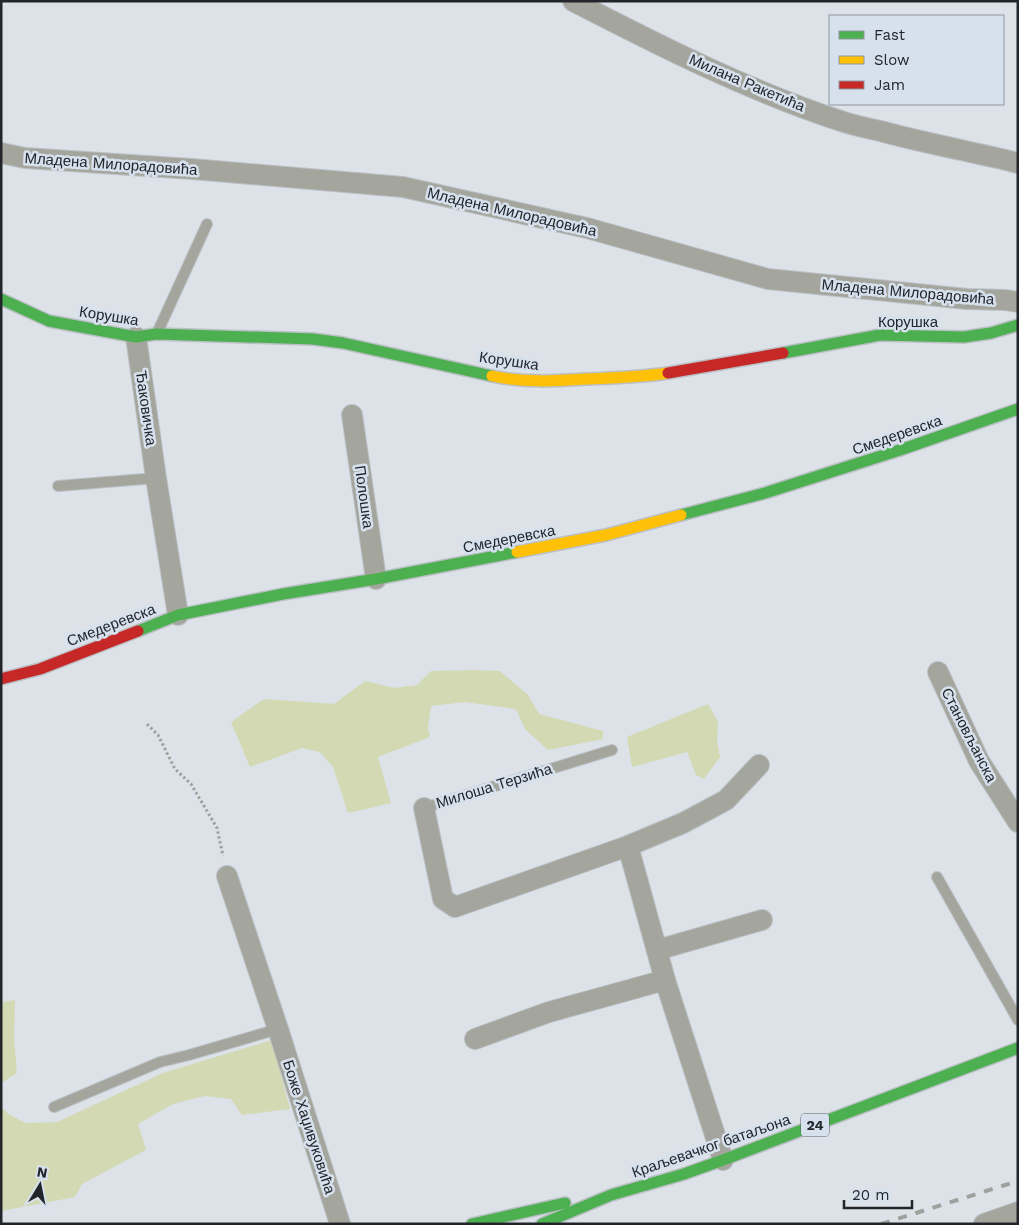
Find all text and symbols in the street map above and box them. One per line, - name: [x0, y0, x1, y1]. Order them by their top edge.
- legend: [829, 15, 1004, 105]
- text: Fast: [874, 26, 906, 44]
- street label: Милана Ракетића: [686, 50, 808, 116]
- text: Slow: [874, 51, 910, 69]
- text: Jam: [874, 76, 905, 94]
- street label: Младена Милорадовића: [24, 149, 199, 179]
- street label: Младена Милорадовића: [426, 184, 599, 240]
- street label: Младена Милорадовића: [821, 275, 996, 309]
- street label: Корушка: [78, 302, 141, 330]
- street label: Корушка: [878, 313, 939, 331]
- street label: Корушка: [478, 348, 541, 374]
- street label: Ђаковичка: [132, 369, 160, 447]
- street label: Смедеревска: [850, 411, 945, 459]
- street label: Полошка: [351, 464, 377, 530]
- street label: Смедеревска: [461, 521, 557, 557]
- street label: Смедеревска: [64, 600, 158, 650]
- street label: Становљанска: [938, 685, 1001, 786]
- street label: Милоша Терзића: [434, 760, 555, 812]
- street label: Боже Хаџивуковића: [279, 1058, 339, 1197]
- street label: Краљевачког батаљона: [629, 1110, 793, 1182]
- road number: 24: [801, 1114, 829, 1136]
- north arrow: [15, 1160, 65, 1210]
- text: N: [36, 1163, 49, 1181]
- scale bar: [844, 1178, 912, 1210]
- text: 20 m: [852, 1186, 890, 1204]

